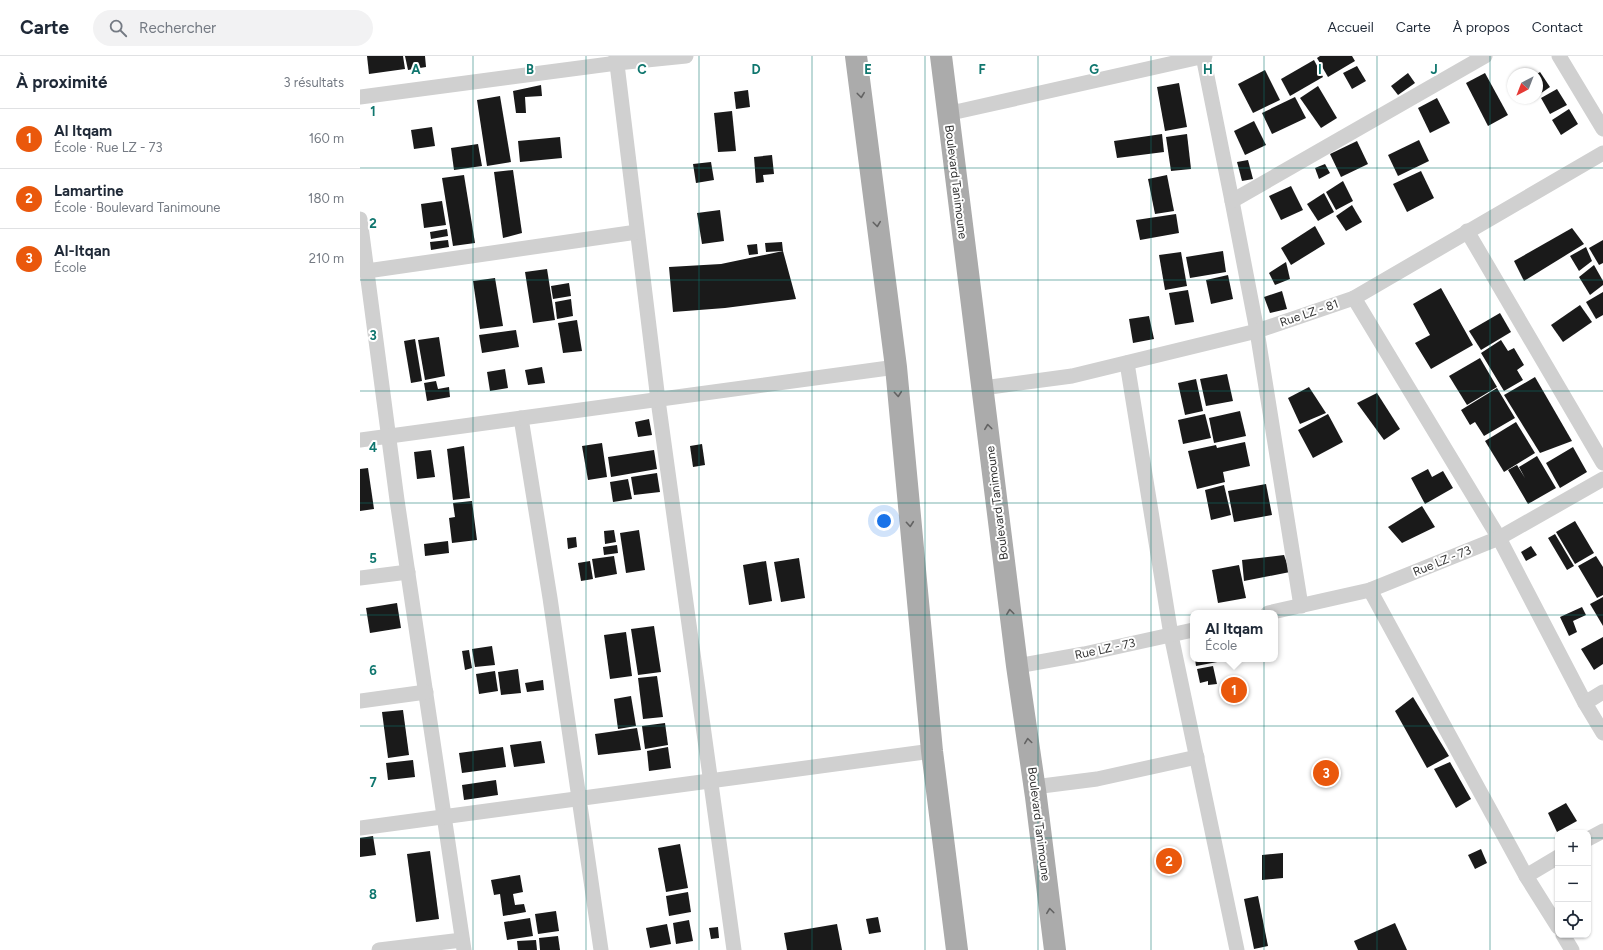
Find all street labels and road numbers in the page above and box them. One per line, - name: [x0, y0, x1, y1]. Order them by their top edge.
- street label: Boulevard Tanimoune: [942, 124, 970, 240]
- street label: Rue LZ - 81: [1278, 296, 1340, 330]
- street label: Boulevard Tanimoune: [983, 445, 1011, 561]
- street label: Rue LZ - 73: [1411, 543, 1473, 579]
- street label: Rue LZ - 73: [1073, 636, 1137, 662]
- street label: Boulevard Tanimoune: [1025, 766, 1053, 882]

